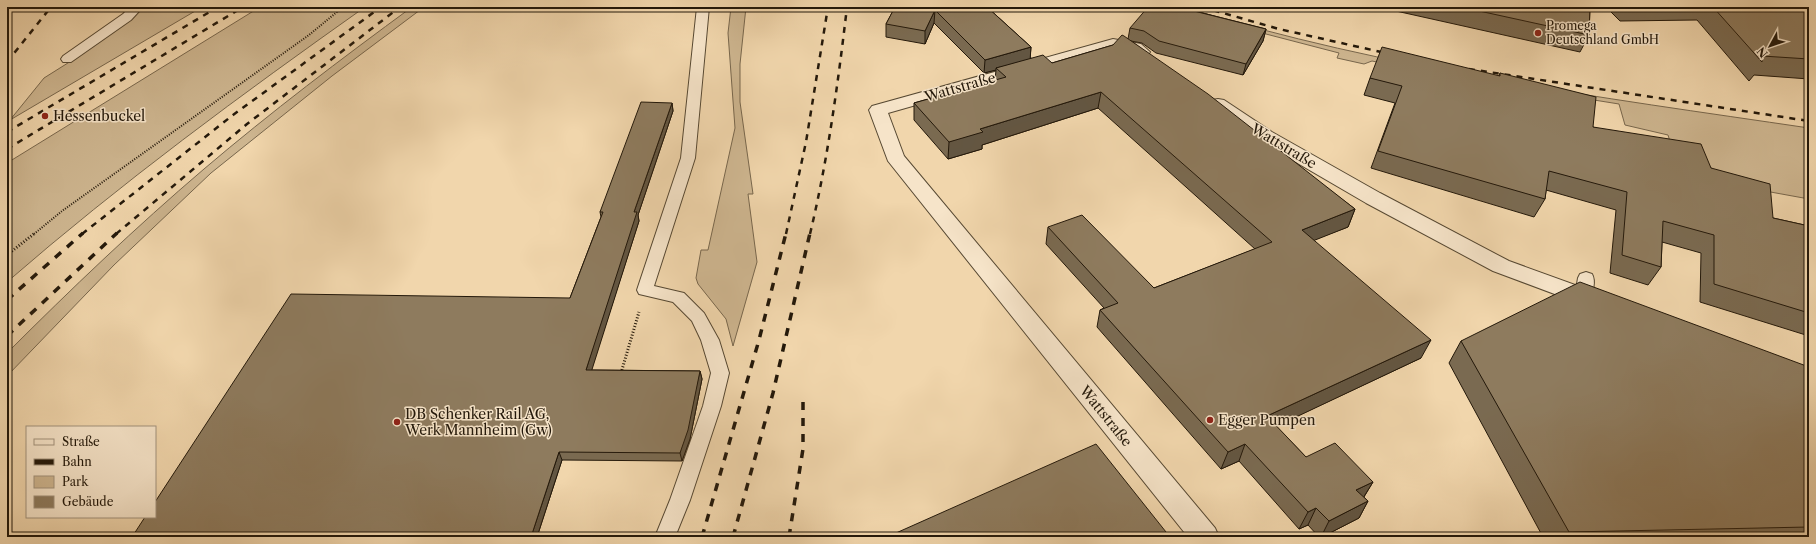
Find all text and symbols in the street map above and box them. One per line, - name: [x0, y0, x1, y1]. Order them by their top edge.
- place label: Promega Deutschland GmbH: [1546, 18, 1659, 47]
- north arrow: [1750, 26, 1790, 66]
- marker: Promega Deutschland GmbH: [1533, 28, 1543, 38]
- text: N: [1754, 44, 1771, 61]
- street label: Wattstraße: [921, 68, 998, 106]
- place label: Hessenbuckel: [53, 107, 145, 125]
- marker: Hessenbuckel: [40, 111, 50, 121]
- street label: Wattstraße: [1247, 119, 1320, 173]
- street label: Wattstraße: [1075, 381, 1136, 450]
- place label: DB Schenker Rail AG, Werk Mannheim (Gw): [404, 405, 552, 439]
- place label: Egger Pumpen: [1218, 411, 1316, 429]
- marker: Egger Pumpen: [1205, 415, 1215, 425]
- marker: DB Schenker Rail AG, Werk Mannheim (Gw): [392, 417, 402, 427]
- legend: [26, 426, 156, 518]
- text: Straße: [62, 434, 100, 449]
- text: Bahn: [62, 454, 92, 469]
- text: Park: [62, 474, 89, 489]
- text: Gebäude: [62, 494, 114, 509]

